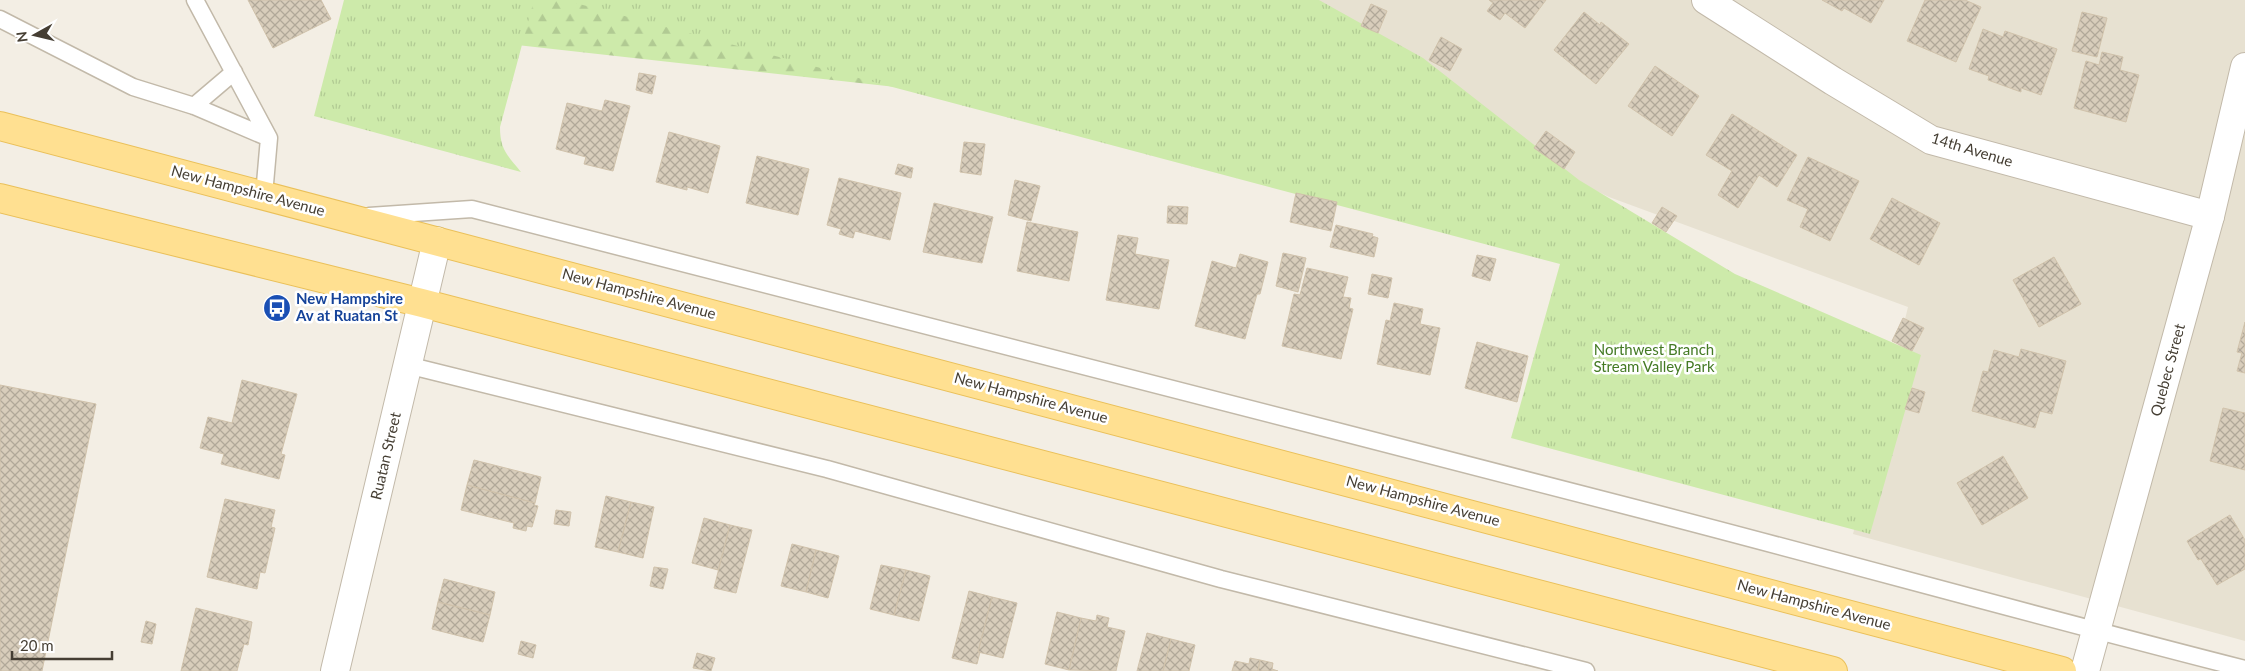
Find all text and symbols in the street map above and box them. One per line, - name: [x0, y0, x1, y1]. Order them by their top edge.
- north arrow: [10, 10, 60, 60]
- text: N: [12, 30, 31, 43]
- street label: 14th Avenue: [1929, 128, 2015, 170]
- street label: New Hampshire Avenue: [169, 161, 327, 219]
- street label: New Hampshire Avenue: [560, 264, 718, 322]
- place label: New Hampshire Av at Ruatan St: [295, 289, 403, 324]
- bus stop icon: New Hampshire Av at Ruatan St: [262, 293, 292, 323]
- street label: Quebec Street: [2146, 321, 2188, 418]
- park label: Northwest Branch Stream Valley Park: [1593, 340, 1715, 375]
- street label: New Hampshire Avenue: [952, 368, 1110, 426]
- street label: Ruatan Street: [366, 410, 404, 501]
- street label: New Hampshire Avenue: [1344, 471, 1502, 529]
- street label: New Hampshire Avenue: [1735, 575, 1893, 633]
- scale bar: [12, 628, 112, 660]
- text: 20 m: [20, 636, 54, 654]

